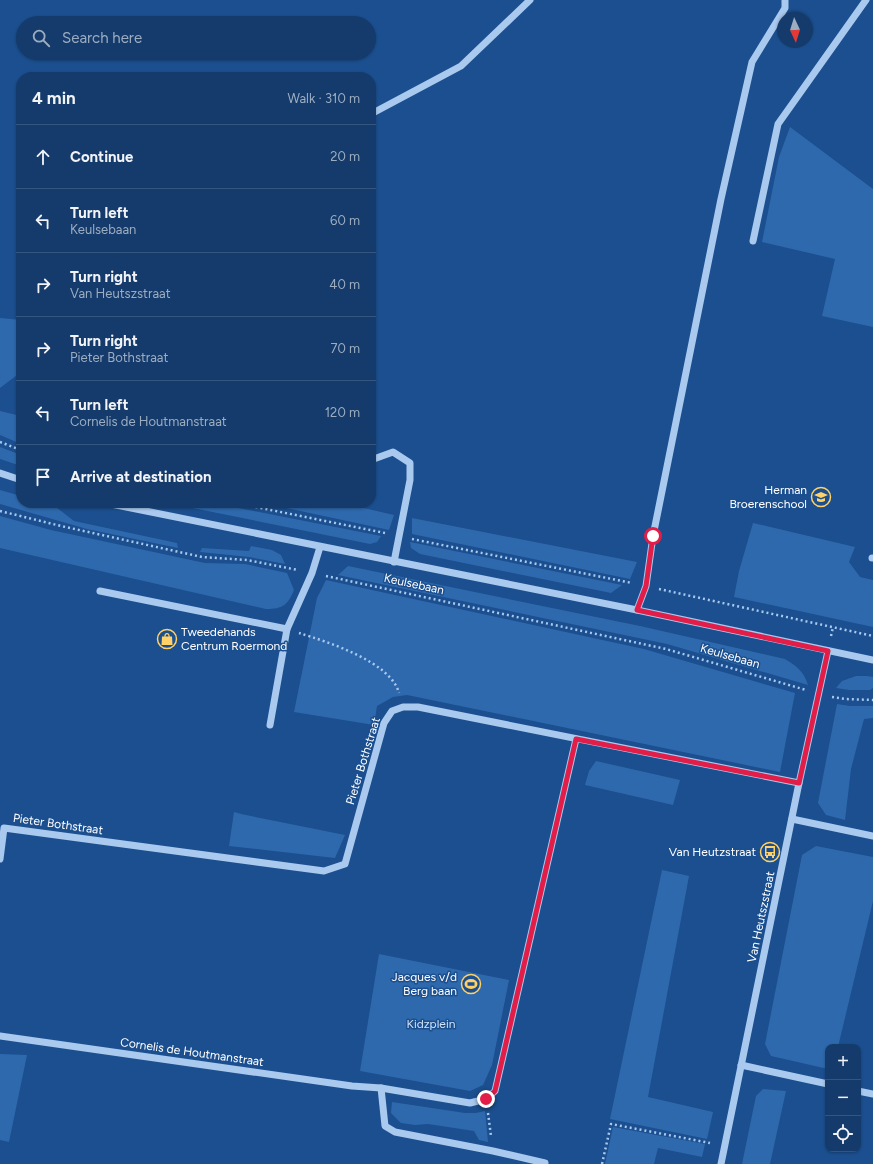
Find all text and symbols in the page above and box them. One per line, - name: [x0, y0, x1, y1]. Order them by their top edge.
- north arrow: [777, 12, 813, 48]
- search box: [16, 16, 376, 60]
- icon: search: [30, 27, 52, 49]
- text: Search here: [62, 29, 142, 47]
- text: 4 min: [32, 88, 76, 108]
- text: Walk · 310 m: [287, 91, 360, 106]
- icon: ahead: [32, 146, 54, 168]
- text: Continue: [70, 148, 133, 166]
- text: 20 m: [330, 149, 360, 164]
- text: Turn left: [70, 204, 128, 222]
- icon: left: [32, 210, 54, 232]
- text: 60 m: [330, 213, 360, 228]
- text: Keulsebaan: [70, 222, 136, 237]
- text: Turn right: [70, 268, 138, 286]
- icon: right: [32, 274, 54, 296]
- text: 40 m: [329, 277, 360, 292]
- text: Van Heutszstraat: [70, 286, 171, 301]
- text: Turn right: [70, 332, 138, 350]
- icon: right: [32, 338, 54, 360]
- text: 70 m: [330, 341, 360, 356]
- text: Pieter Bothstraat: [70, 350, 168, 365]
- text: Turn left: [70, 396, 128, 414]
- icon: left: [32, 402, 54, 424]
- text: 120 m: [325, 405, 360, 420]
- text: Cornelis de Houtmanstraat: [70, 414, 227, 429]
- icon: arrive: [32, 466, 54, 488]
- text: Arrive at destination: [70, 468, 211, 486]
- place label: Herman Broerenschool: [729, 483, 807, 511]
- school or university icon: Herman Broerenschool: [810, 486, 832, 508]
- route start: [644, 527, 662, 545]
- street label: Keulsebaan: [383, 571, 446, 597]
- place label: Tweedehands Centrum Roermond: [181, 625, 287, 653]
- shop icon: Tweedehands Centrum Roermond: [156, 628, 178, 650]
- street label: Keulsebaan: [699, 641, 762, 671]
- street label: Pieter Bothstraat: [343, 715, 383, 806]
- street label: Pieter Bothstraat: [12, 811, 104, 837]
- bus stop icon: Van Heutzstraat: [759, 841, 781, 863]
- place label: Van Heutzstraat: [669, 845, 756, 859]
- street label: Van Heutszstraat: [744, 870, 778, 964]
- place label: Jacques v/d Berg baan: [392, 970, 457, 998]
- sports icon: Jacques v/d Berg baan: [460, 973, 482, 995]
- park label: Kidzplein: [407, 1017, 456, 1031]
- street label: Cornelis de Houtmanstraat: [119, 1035, 265, 1069]
- map controls: [825, 1044, 861, 1152]
- button: +: [825, 1044, 861, 1080]
- button: −: [825, 1080, 861, 1116]
- route end: [477, 1090, 495, 1108]
- button: locate: [825, 1116, 861, 1152]

